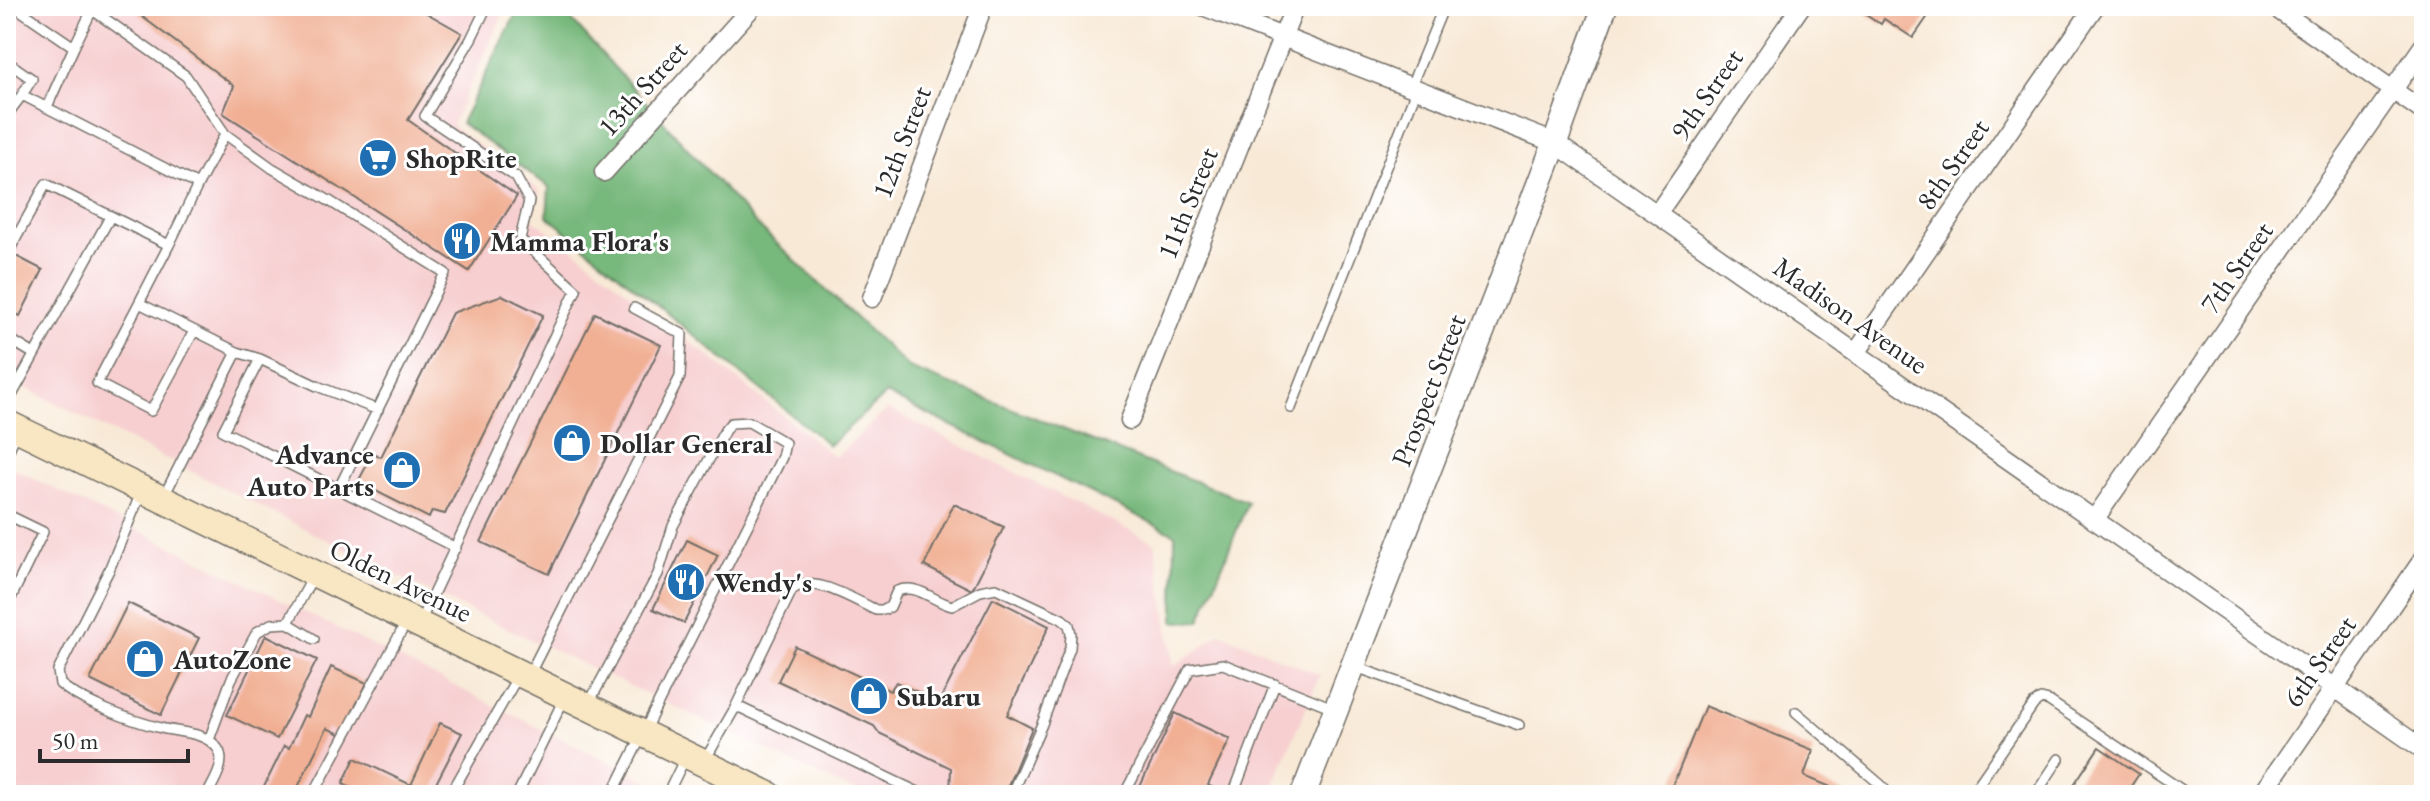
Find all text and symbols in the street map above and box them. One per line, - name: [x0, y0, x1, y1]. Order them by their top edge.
- street label: 13th Street: [589, 32, 695, 144]
- street label: 9th Street: [1661, 41, 1751, 147]
- street label: 12th Street: [863, 81, 939, 203]
- street label: 8th Street: [1907, 111, 1997, 217]
- supermarket icon: ShopRite: [357, 137, 399, 179]
- place label: ShopRite: [406, 140, 517, 176]
- street label: 11th Street: [1148, 142, 1226, 264]
- street label: 7th Street: [2191, 214, 2281, 320]
- restaurant icon: Mamma Flora's: [441, 220, 483, 262]
- place label: Mamma Flora's: [490, 223, 669, 259]
- street label: Madison Avenue: [1767, 248, 1935, 382]
- street label: Prospect Street: [1382, 309, 1474, 471]
- shop icon: Dollar General: [551, 422, 593, 464]
- place label: Dollar General: [600, 425, 773, 461]
- place label: Advance Auto Parts: [246, 436, 374, 504]
- shop icon: Advance Auto Parts: [381, 449, 423, 491]
- street label: Olden Avenue: [324, 530, 478, 630]
- restaurant icon: Wendy's: [665, 561, 707, 603]
- place label: Wendy's: [714, 564, 812, 600]
- street label: 6th Street: [2274, 608, 2364, 714]
- shop icon: AutoZone: [124, 638, 166, 680]
- place label: AutoZone: [172, 641, 291, 677]
- shop icon: Subaru: [848, 675, 890, 717]
- place label: Subaru: [897, 678, 981, 714]
- scale bar: [40, 713, 188, 763]
- text: 50 m: [52, 725, 99, 756]

